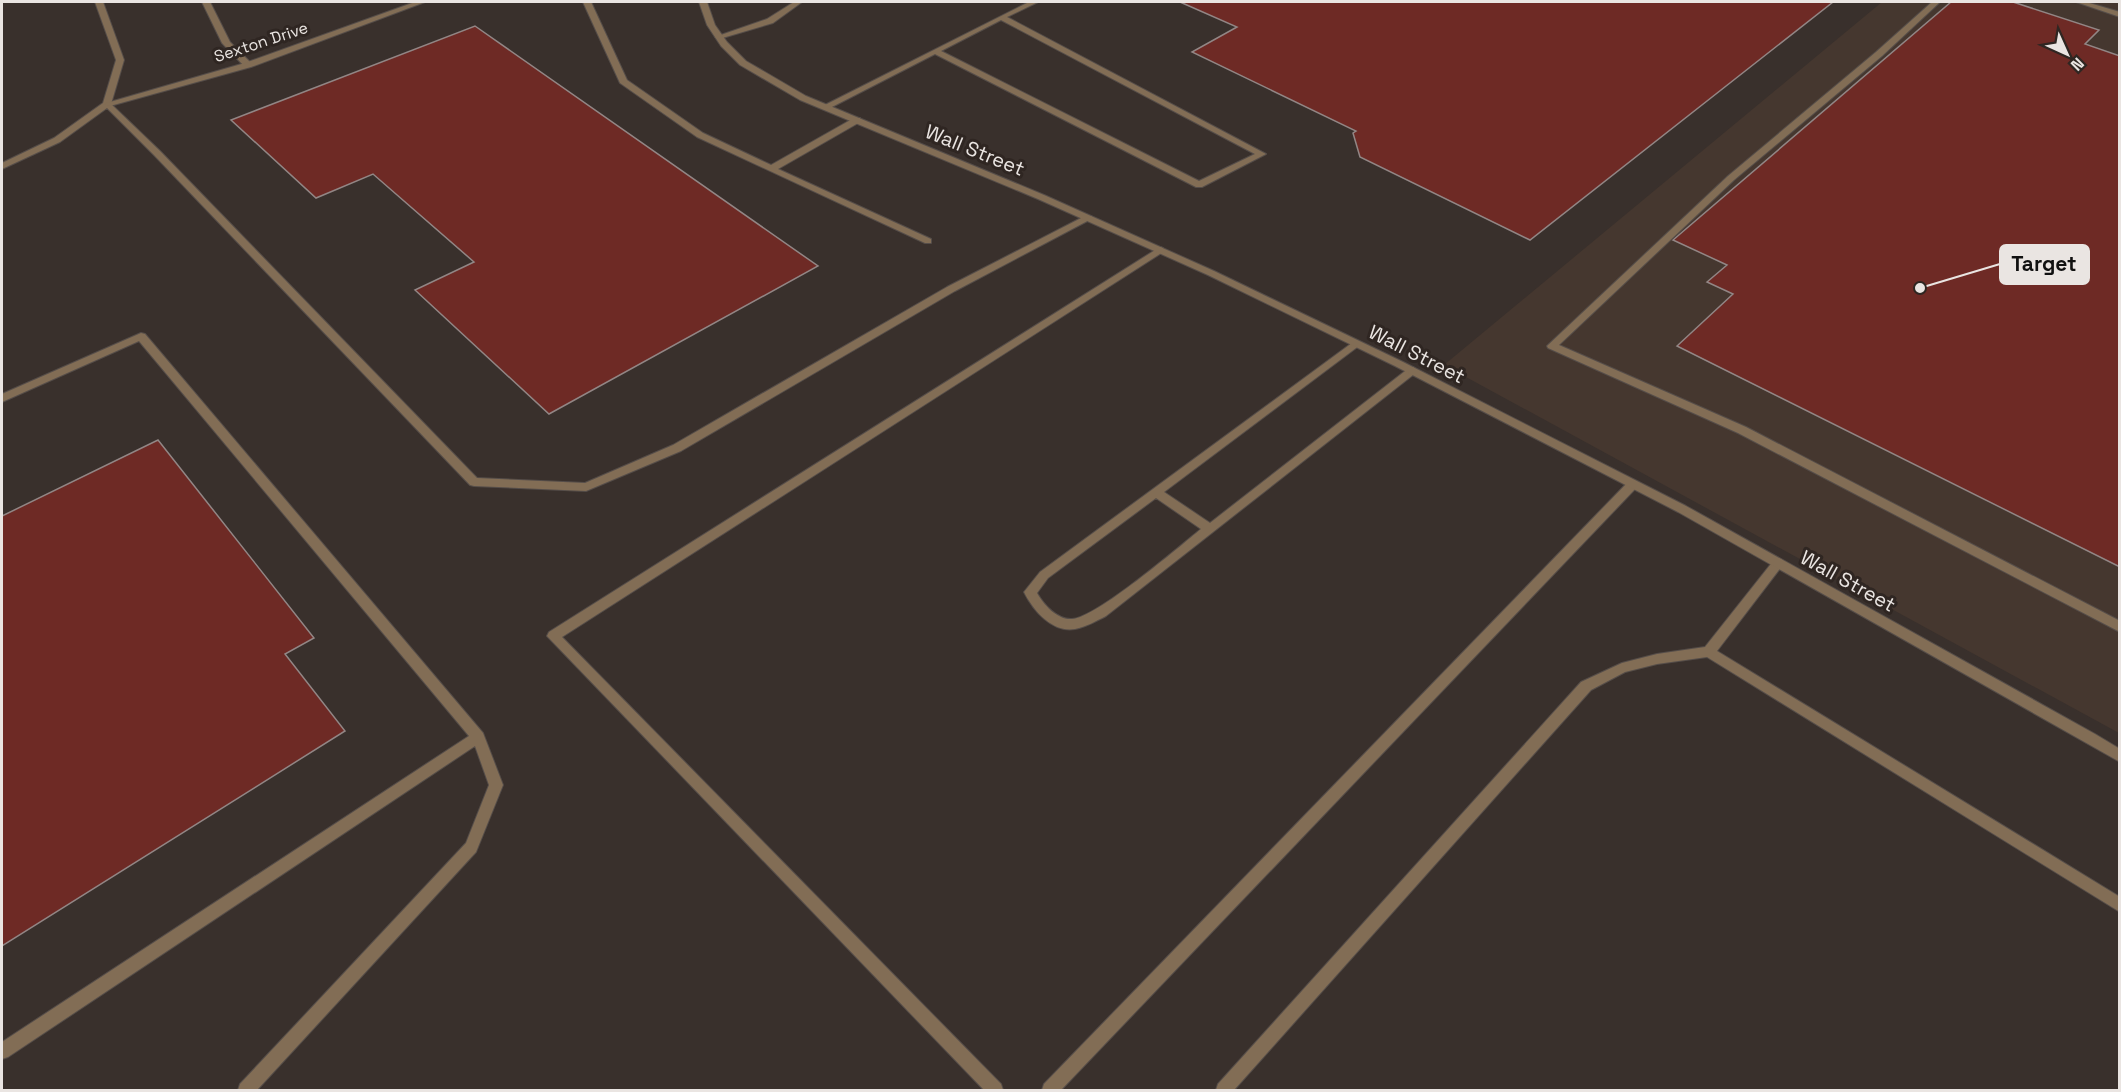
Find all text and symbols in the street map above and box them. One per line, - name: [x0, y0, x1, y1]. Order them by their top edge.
- street label: Sexton Drive: [211, 17, 311, 67]
- north arrow: [2037, 24, 2097, 84]
- text: N: [2066, 53, 2088, 75]
- street label: Wall Street: [922, 118, 1028, 182]
- callout: Target: [2000, 245, 2089, 284]
- text: Target: [2011, 250, 2077, 277]
- street label: Wall Street: [1364, 319, 1470, 389]
- street label: Wall Street: [1796, 544, 1900, 618]

